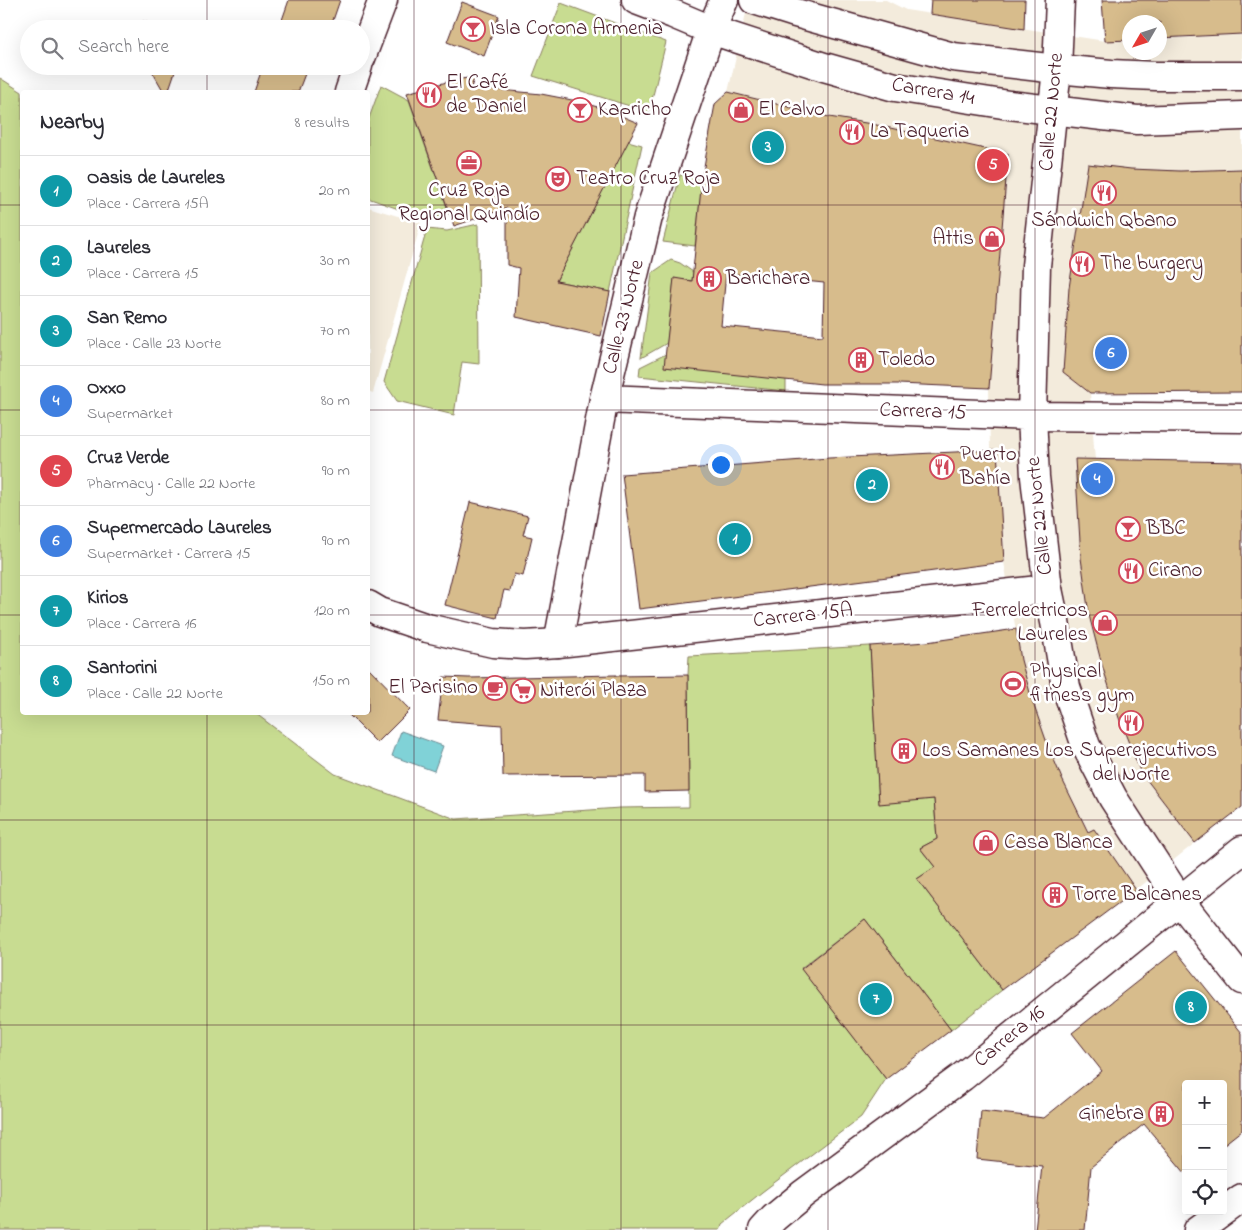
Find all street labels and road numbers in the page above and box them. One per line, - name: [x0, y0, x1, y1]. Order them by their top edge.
- street label: Calle 22 Norte: [1032, 51, 1072, 172]
- street label: Carrera 14: [889, 70, 977, 114]
- street label: Calle 23 Norte: [595, 256, 653, 377]
- street label: Carrera 15: [879, 395, 967, 429]
- street label: Calle 22 Norte: [1019, 455, 1061, 577]
- street label: Carrera 15A: [752, 596, 854, 636]
- street label: Carrera 16: [968, 999, 1052, 1075]

